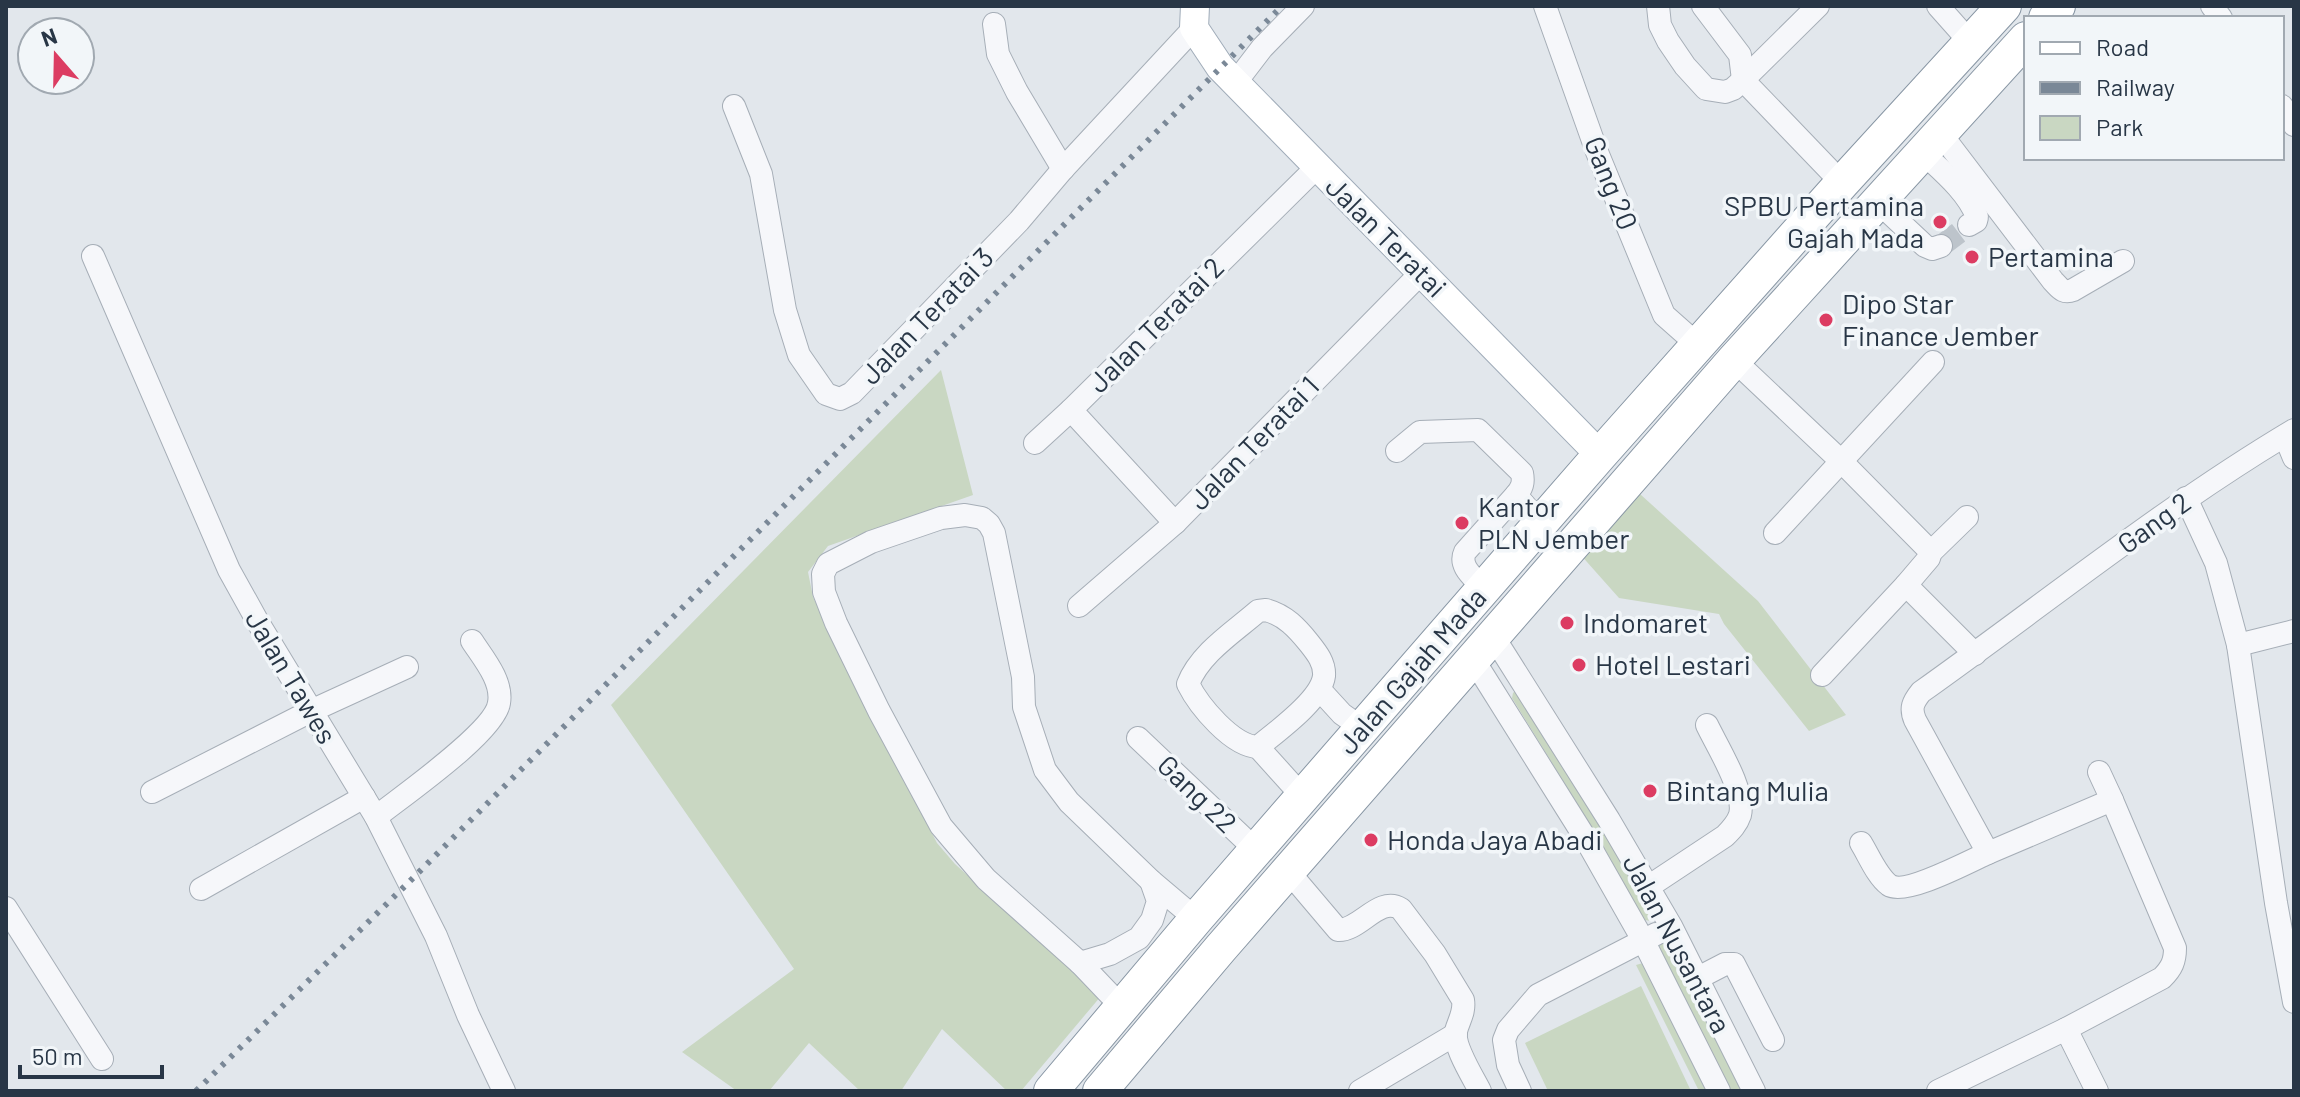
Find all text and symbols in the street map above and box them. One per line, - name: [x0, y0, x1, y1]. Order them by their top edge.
- north arrow: [16, 16, 96, 96]
- legend: [2024, 16, 2284, 160]
- text: N: [37, 22, 60, 51]
- text: Road: [2096, 32, 2149, 61]
- text: Railway: [2096, 72, 2175, 101]
- text: Park: [2096, 112, 2143, 141]
- street label: Gang 20: [1578, 131, 1646, 234]
- street label: Jalan Teratai: [1319, 169, 1454, 304]
- place label: SPBU Pertamina Gajah Mada: [1724, 188, 1924, 254]
- marker: SPBU Pertamina Gajah Mada: [1931, 213, 1949, 231]
- place label: Pertamina: [1988, 239, 2114, 273]
- street label: Jalan Teratai 3: [853, 240, 1000, 391]
- marker: Pertamina: [1963, 248, 1981, 266]
- street label: Jalan Teratai 2: [1081, 250, 1230, 399]
- place label: Dipo Star Finance Jember: [1842, 286, 2039, 352]
- marker: Dipo Star Finance Jember: [1817, 311, 1835, 329]
- street label: Jalan Teratai 1: [1181, 369, 1325, 516]
- street label: Gang 2: [2110, 484, 2197, 560]
- place label: Kantor PLN Jember: [1478, 489, 1629, 555]
- marker: Kantor PLN Jember: [1453, 514, 1471, 532]
- street label: Jalan Gajah Mada: [1330, 580, 1493, 760]
- street label: Jalan Tawes: [239, 604, 345, 749]
- place label: Indomaret: [1583, 605, 1708, 639]
- marker: Indomaret: [1558, 614, 1576, 632]
- place label: Hotel Lestari: [1595, 647, 1751, 681]
- marker: Hotel Lestari: [1570, 656, 1588, 674]
- street label: Gang 22: [1151, 747, 1244, 839]
- place label: Bintang Mulia: [1666, 773, 1829, 807]
- marker: Bintang Mulia: [1641, 782, 1659, 800]
- place label: Honda Jaya Abadi: [1387, 822, 1603, 856]
- marker: Honda Jaya Abadi: [1362, 831, 1380, 849]
- street label: Jalan Nusantara: [1616, 848, 1739, 1039]
- scale bar: [20, 1029, 162, 1079]
- text: 50 m: [32, 1041, 83, 1070]

